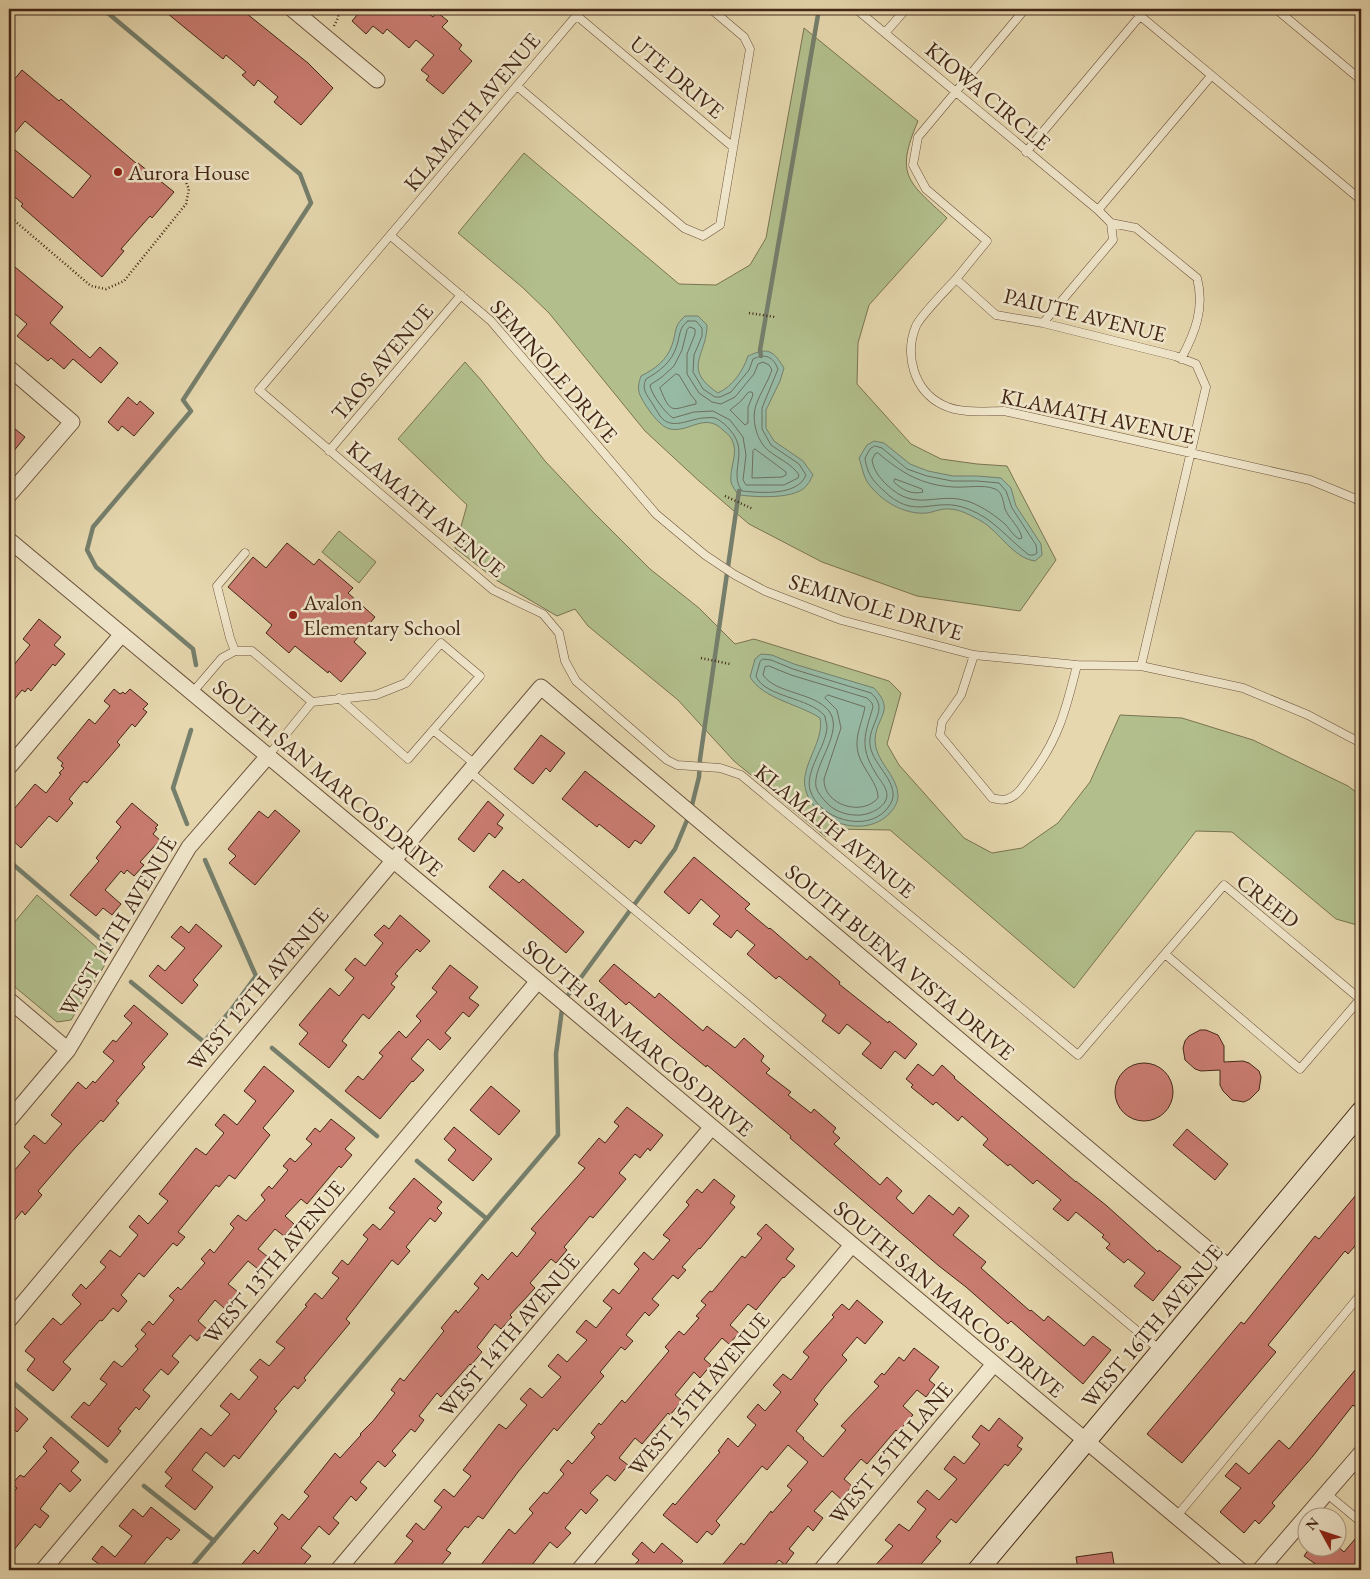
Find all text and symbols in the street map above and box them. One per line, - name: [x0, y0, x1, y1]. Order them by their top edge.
- street label: KLAMATH AVENUE: [397, 27, 547, 197]
- street label: UTE DRIVE: [624, 29, 730, 125]
- street label: KIOWA CIRCLE: [919, 35, 1057, 157]
- place label: Aurora House: [127, 158, 250, 187]
- marker: Aurora House: [112, 166, 124, 178]
- street label: PAIUTE AVENUE: [1001, 281, 1169, 349]
- street label: SEMINOLE DRIVE: [484, 293, 624, 449]
- street label: TAOS AVENUE: [325, 297, 439, 427]
- street label: KLAMATH AVENUE: [998, 381, 1198, 451]
- street label: KLAMATH AVENUE: [341, 434, 511, 584]
- street label: SEMINOLE DRIVE: [785, 567, 967, 647]
- place label: Avalon Elementary School: [302, 588, 461, 642]
- marker: Avalon Elementary School: [287, 609, 299, 621]
- street label: SOUTH SAN MARCOS DRIVE: [207, 673, 449, 883]
- street label: KLAMATH AVENUE: [749, 757, 921, 905]
- street label: WEST 11TH AVENUE: [53, 830, 183, 1022]
- street label: SOUTH BUENA VISTA DRIVE: [779, 857, 1021, 1067]
- street label: CREED: [1230, 867, 1306, 935]
- street label: WEST 12TH AVENUE: [181, 901, 335, 1077]
- street label: SOUTH SAN MARCOS DRIVE: [517, 933, 759, 1143]
- street label: WEST 13TH AVENUE: [197, 1174, 351, 1350]
- street label: SOUTH SAN MARCOS DRIVE: [828, 1194, 1070, 1404]
- street label: WEST 16TH AVENUE: [1075, 1238, 1229, 1414]
- street label: WEST 14TH AVENUE: [432, 1247, 586, 1423]
- street label: WEST 15TH AVENUE: [622, 1306, 776, 1482]
- street label: WEST 15TH LANE: [823, 1376, 959, 1530]
- north arrow: [1298, 1506, 1348, 1556]
- text: N: [1302, 1513, 1323, 1534]

